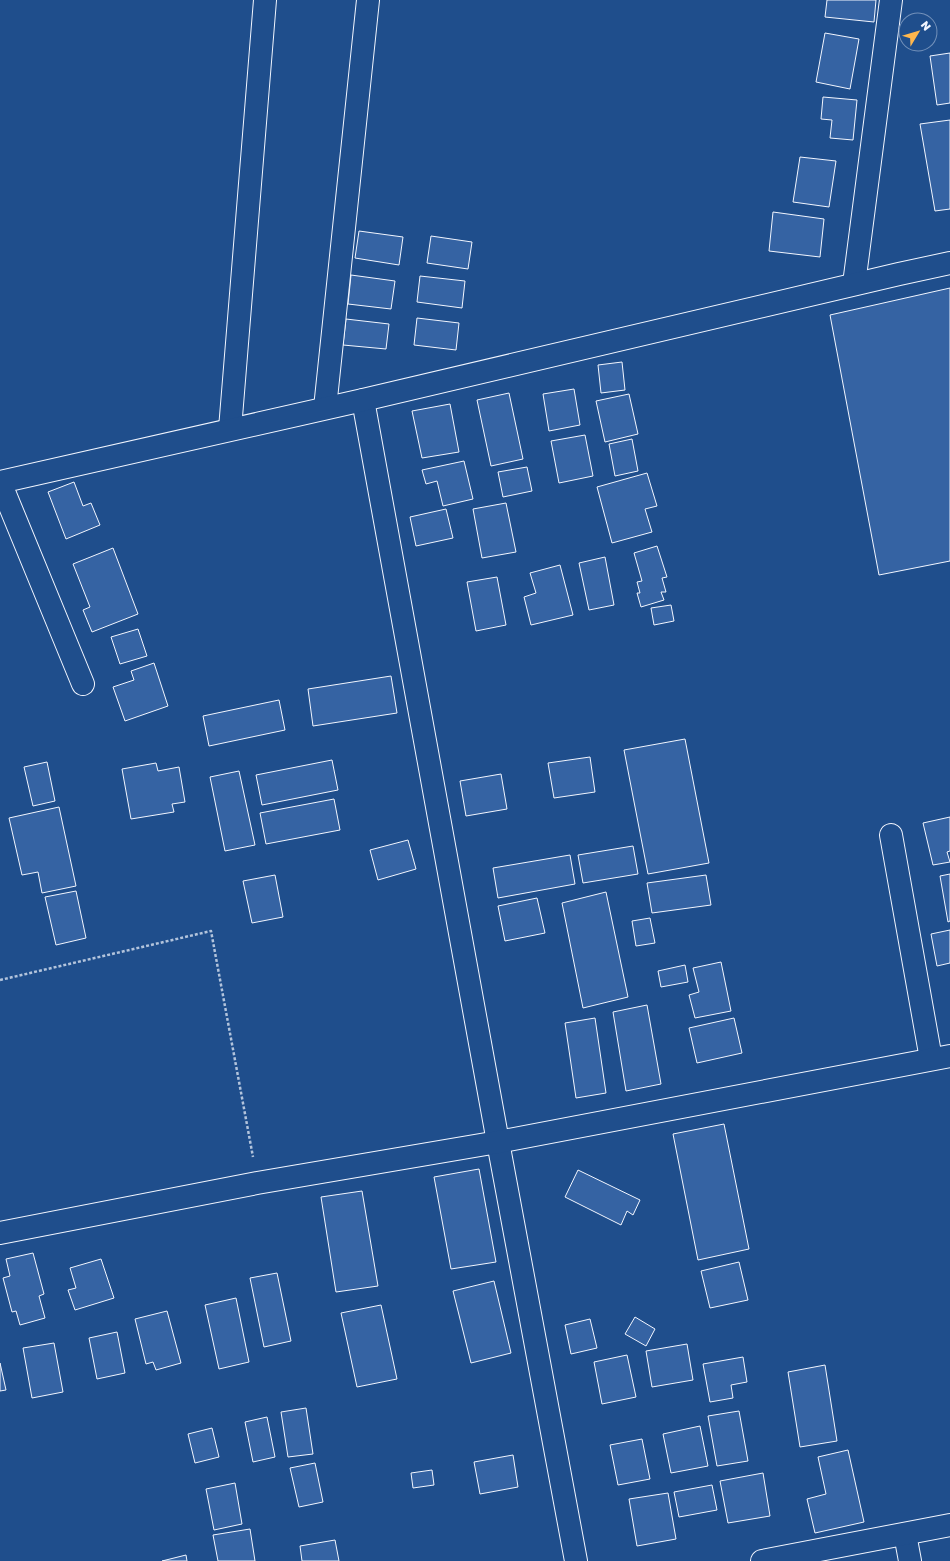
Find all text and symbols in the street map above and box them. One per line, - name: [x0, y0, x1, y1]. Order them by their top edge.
- north arrow: [898, 12, 938, 52]
- text: N: [919, 18, 934, 33]

